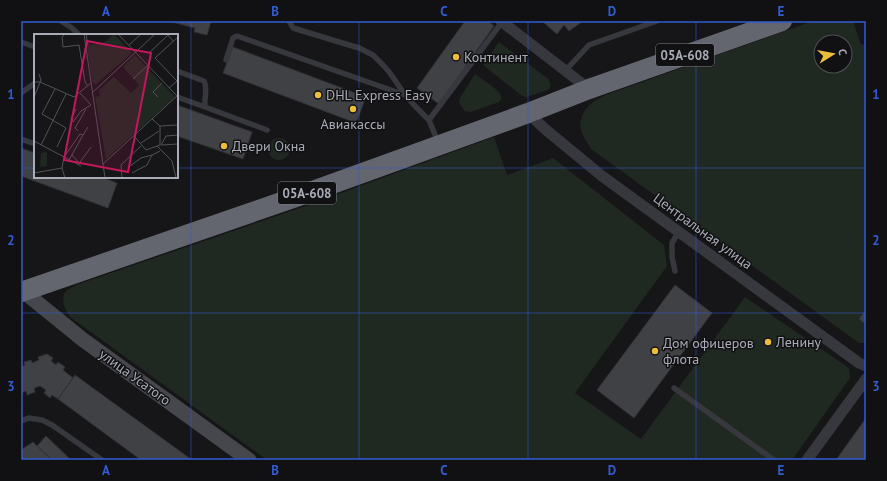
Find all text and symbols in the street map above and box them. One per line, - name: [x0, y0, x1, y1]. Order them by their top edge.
- text: A: [102, 3, 110, 20]
- text: B: [271, 3, 279, 20]
- text: C: [440, 3, 448, 20]
- text: D: [608, 3, 616, 20]
- text: E: [778, 3, 785, 20]
- inset map: [34, 34, 178, 178]
- north arrow: [813, 34, 853, 74]
- road number: 05А-608: [656, 44, 714, 66]
- place label: Континент: [464, 48, 528, 66]
- text: С: [835, 48, 850, 56]
- marker: Континент: [451, 52, 461, 62]
- text: 1: [7, 86, 15, 103]
- place label: DHL Express Easy: [326, 86, 432, 104]
- text: 1: [872, 86, 880, 103]
- marker: DHL Express Easy: [313, 90, 323, 100]
- marker: Авиакассы: [348, 104, 358, 114]
- place label: Авиакассы: [321, 115, 385, 133]
- place label: Двери Окна: [232, 137, 305, 155]
- marker: Двери Окна: [219, 141, 229, 151]
- road number: 05А-608: [278, 182, 336, 204]
- street label: Центральная улица: [650, 189, 756, 273]
- text: 2: [7, 232, 15, 249]
- text: 2: [872, 232, 880, 249]
- place label: Ленину: [775, 333, 822, 351]
- place label: Дом офицеров флота: [663, 334, 754, 368]
- marker: Ленину: [763, 337, 773, 347]
- street label: улица Усатого: [96, 345, 174, 409]
- marker: Дом офицеров флота: [650, 346, 660, 356]
- text: 3: [7, 378, 15, 395]
- text: 3: [872, 378, 880, 395]
- text: A: [102, 462, 110, 479]
- text: B: [271, 462, 279, 479]
- text: C: [440, 462, 448, 479]
- text: D: [608, 462, 616, 479]
- text: E: [778, 462, 785, 479]

